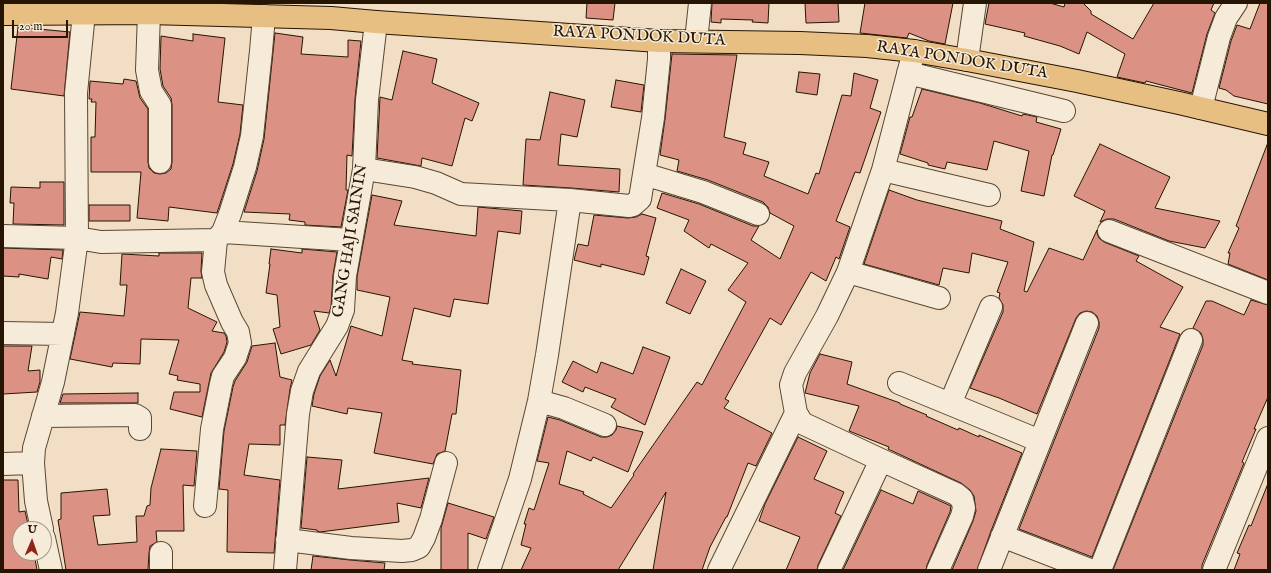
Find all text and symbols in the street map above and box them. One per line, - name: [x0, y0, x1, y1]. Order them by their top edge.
- scale bar: [14, 12, 70, 38]
- text: 20 m: [19, 19, 42, 34]
- street label: RAYA PONDOK DUTA: [552, 23, 726, 51]
- street label: RAYA PONDOK DUTA: [875, 38, 1049, 84]
- street label: GANG HAJI SAININ: [329, 163, 373, 319]
- north arrow: [12, 521, 52, 561]
- text: U: [27, 523, 37, 537]

